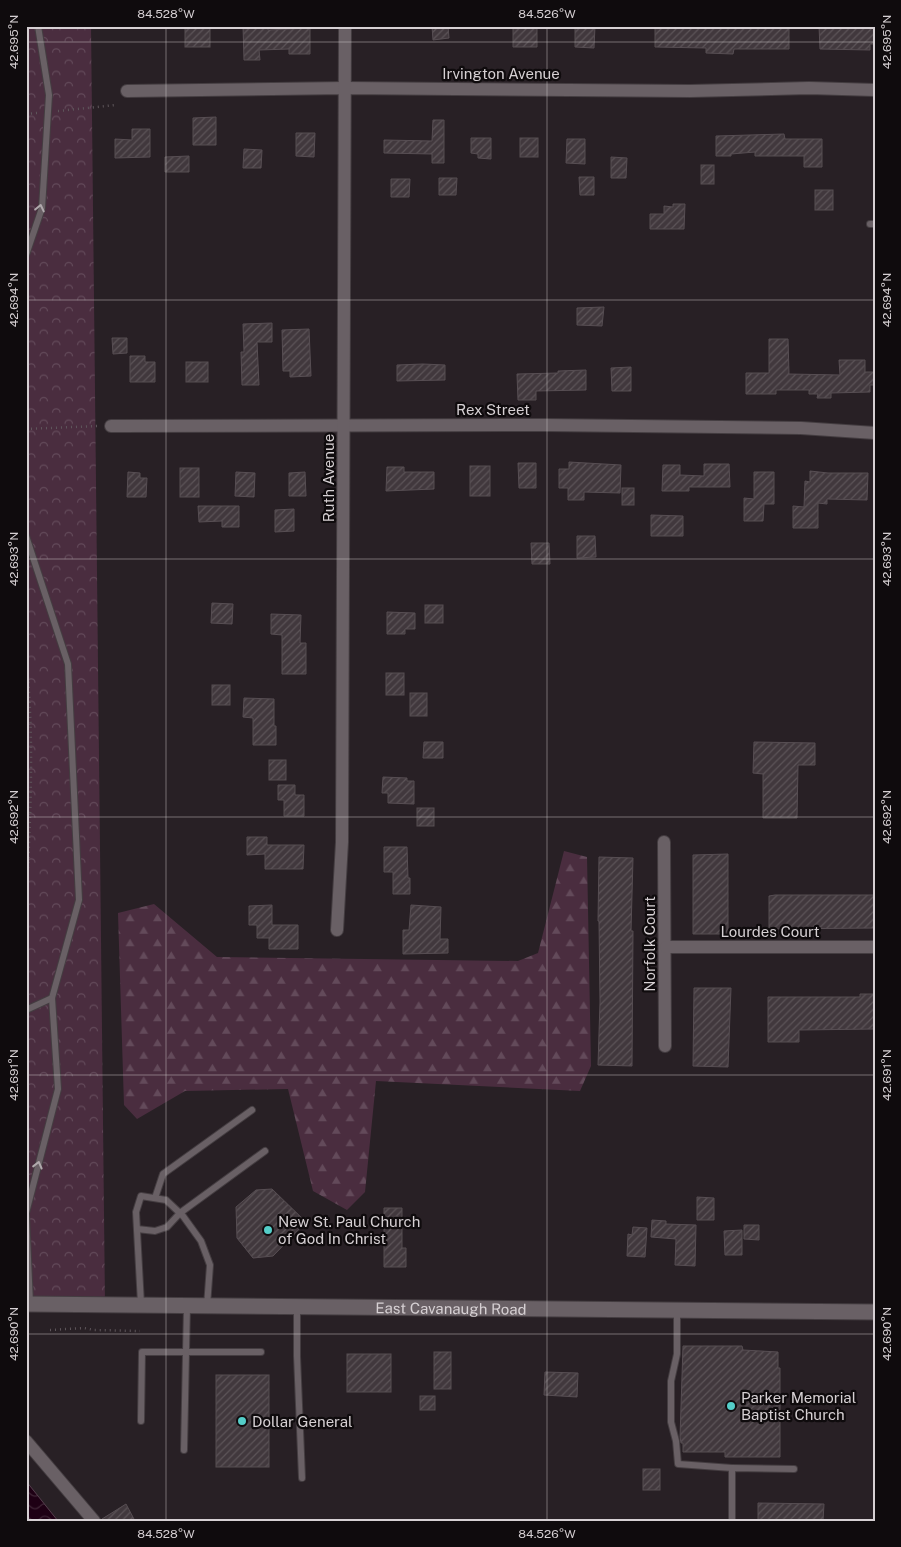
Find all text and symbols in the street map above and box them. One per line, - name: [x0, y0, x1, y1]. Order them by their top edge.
- text: 84.528°W: [137, 7, 195, 21]
- text: 84.526°W: [518, 7, 576, 21]
- text: 42.695°N: [7, 15, 21, 69]
- text: 42.695°N: [880, 15, 894, 69]
- street label: Irvington Avenue: [442, 65, 560, 82]
- one-way arrow: [35, 204, 45, 213]
- text: 42.694°N: [7, 273, 21, 327]
- text: 42.694°N: [880, 273, 894, 327]
- street label: Rex Street: [456, 401, 530, 418]
- street label: Ruth Avenue: [320, 434, 337, 522]
- text: 42.693°N: [7, 532, 21, 586]
- text: 42.693°N: [880, 532, 894, 586]
- text: 42.692°N: [7, 790, 21, 844]
- text: 42.692°N: [880, 790, 894, 844]
- street label: Norfolk Court: [641, 896, 658, 992]
- street label: Lourdes Court: [721, 923, 820, 940]
- text: 42.691°N: [7, 1049, 21, 1101]
- text: 42.691°N: [880, 1049, 894, 1101]
- one-way arrow: [33, 1162, 43, 1170]
- place label: New St. Paul Church of God In Christ: [278, 1213, 420, 1247]
- marker: New St. Paul Church of God In Christ: [262, 1224, 274, 1236]
- street label: East Cavanaugh Road: [375, 1299, 527, 1317]
- text: 42.690°N: [7, 1307, 21, 1361]
- text: 42.690°N: [880, 1307, 894, 1361]
- place label: Parker Memorial Baptist Church: [741, 1389, 856, 1423]
- marker: Parker Memorial Baptist Church: [725, 1400, 737, 1412]
- place label: Dollar General: [252, 1413, 353, 1430]
- marker: Dollar General: [236, 1415, 248, 1427]
- text: 84.528°W: [137, 1527, 195, 1541]
- text: 84.526°W: [518, 1527, 576, 1541]

